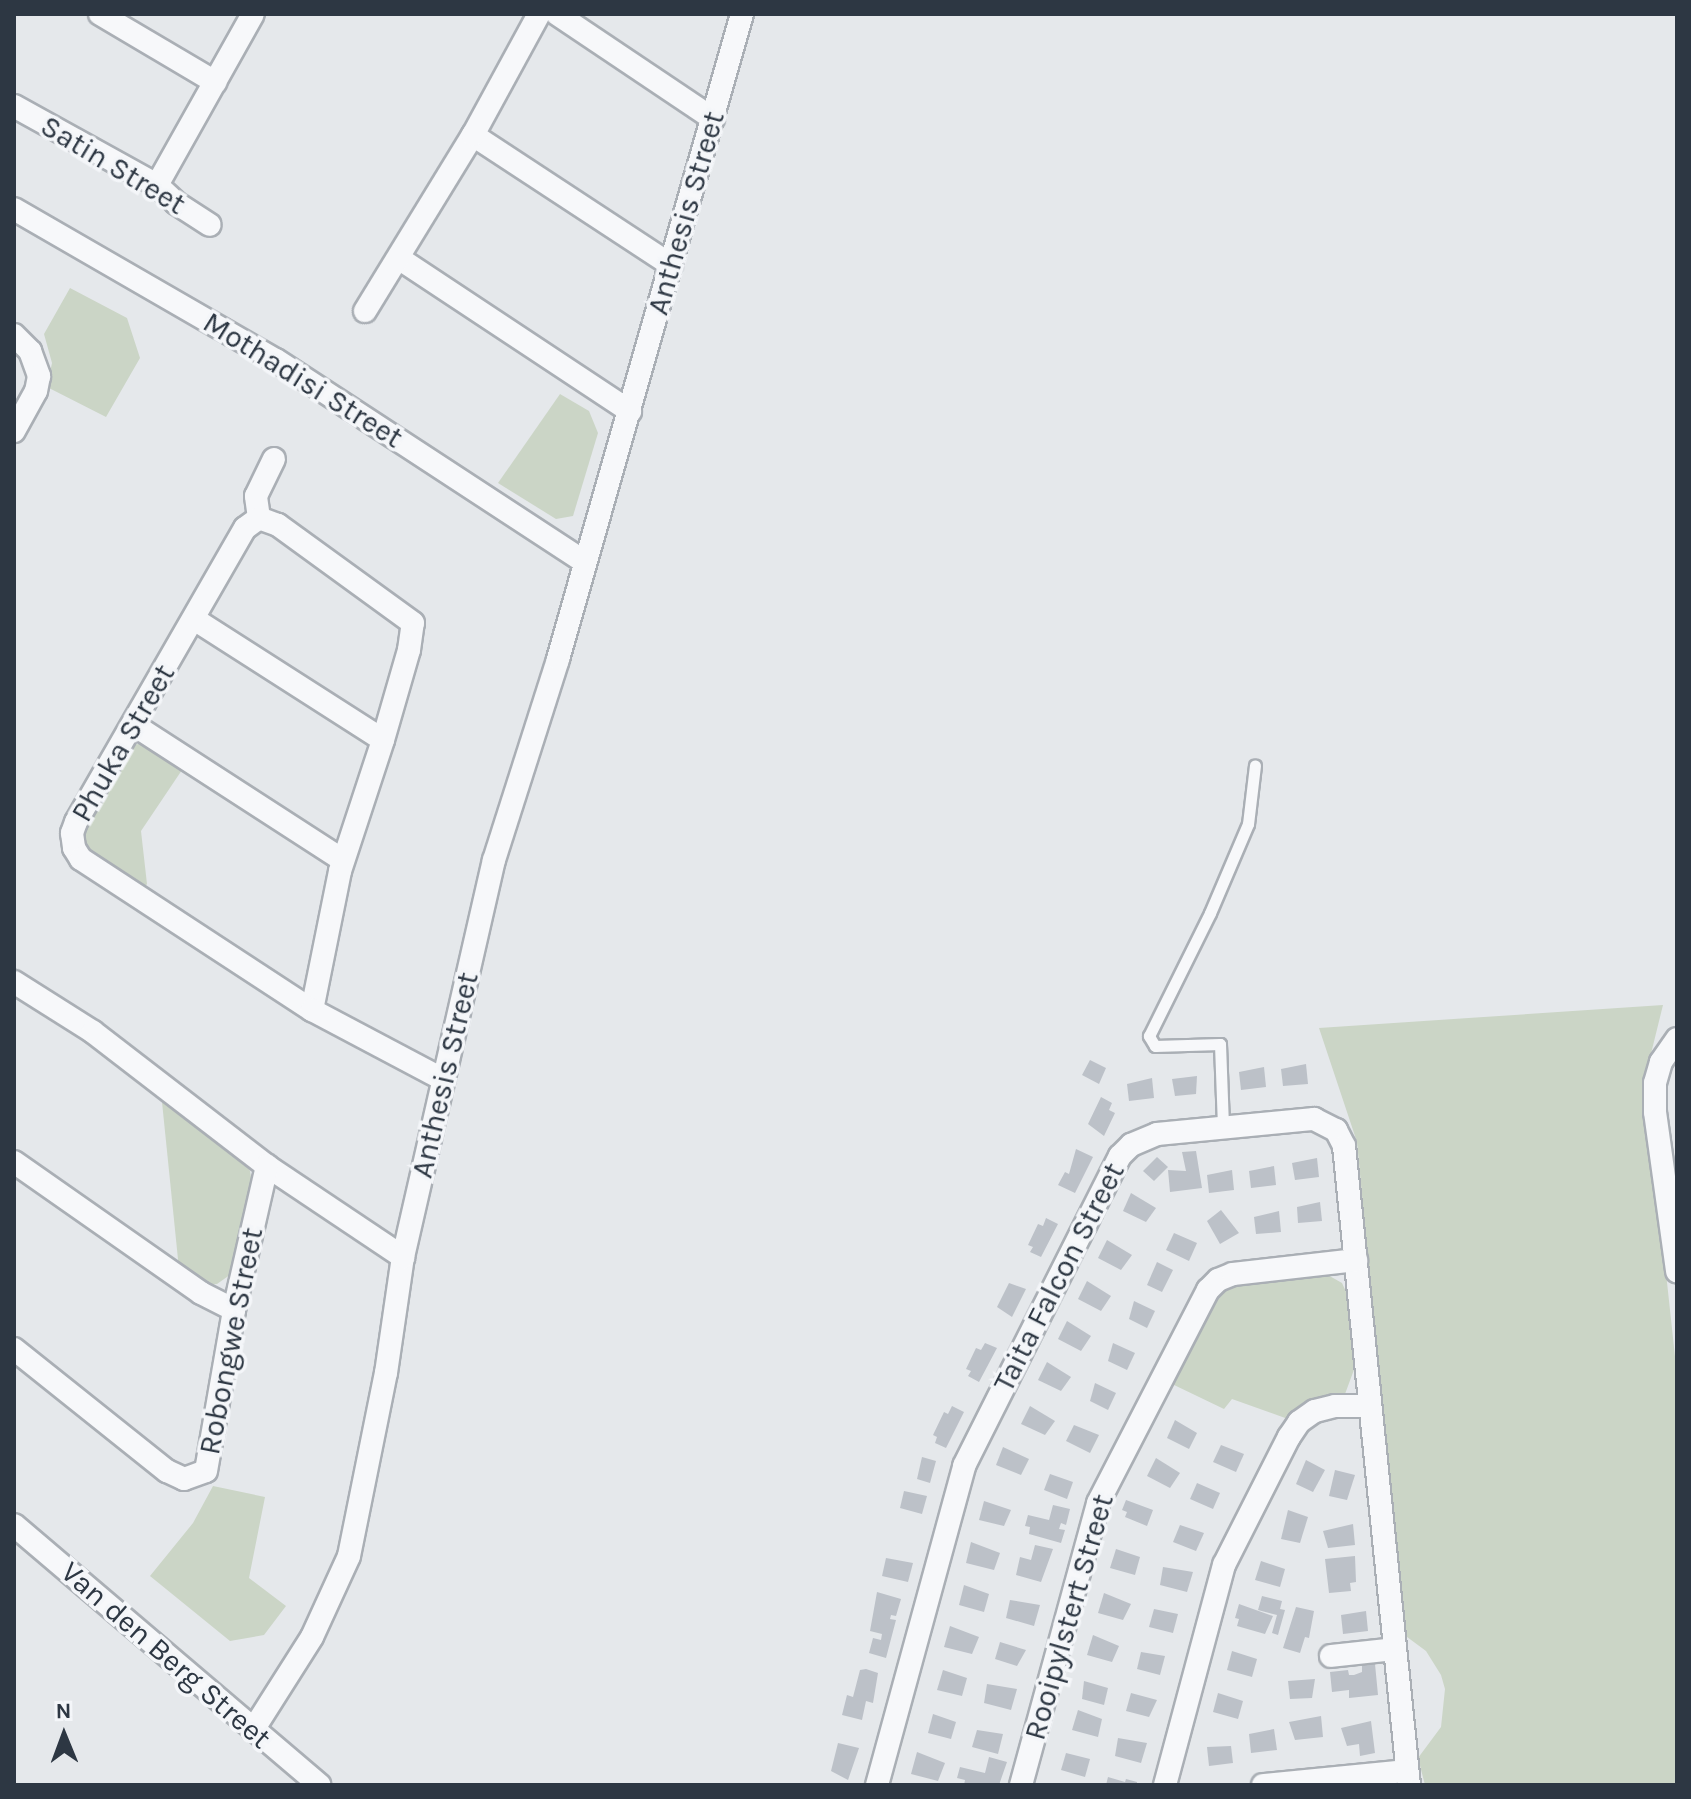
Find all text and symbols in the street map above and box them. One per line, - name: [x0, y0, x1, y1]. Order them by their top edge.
- street label: Anthesis Street: [640, 107, 732, 319]
- street label: Satin Street: [34, 108, 192, 222]
- street label: Mothadisi Street: [197, 304, 409, 456]
- street label: Phuka Street: [63, 658, 183, 828]
- street label: Anthesis Street: [404, 969, 486, 1181]
- street label: Taita Falcon Street: [986, 1156, 1132, 1398]
- street label: Robongwe Street: [191, 1224, 271, 1458]
- street label: Rooipylstert Street: [1017, 1490, 1121, 1744]
- street label: Van den Berg Street: [53, 1554, 279, 1756]
- north arrow: [24, 1695, 104, 1775]
- text: N: [55, 1698, 72, 1724]

